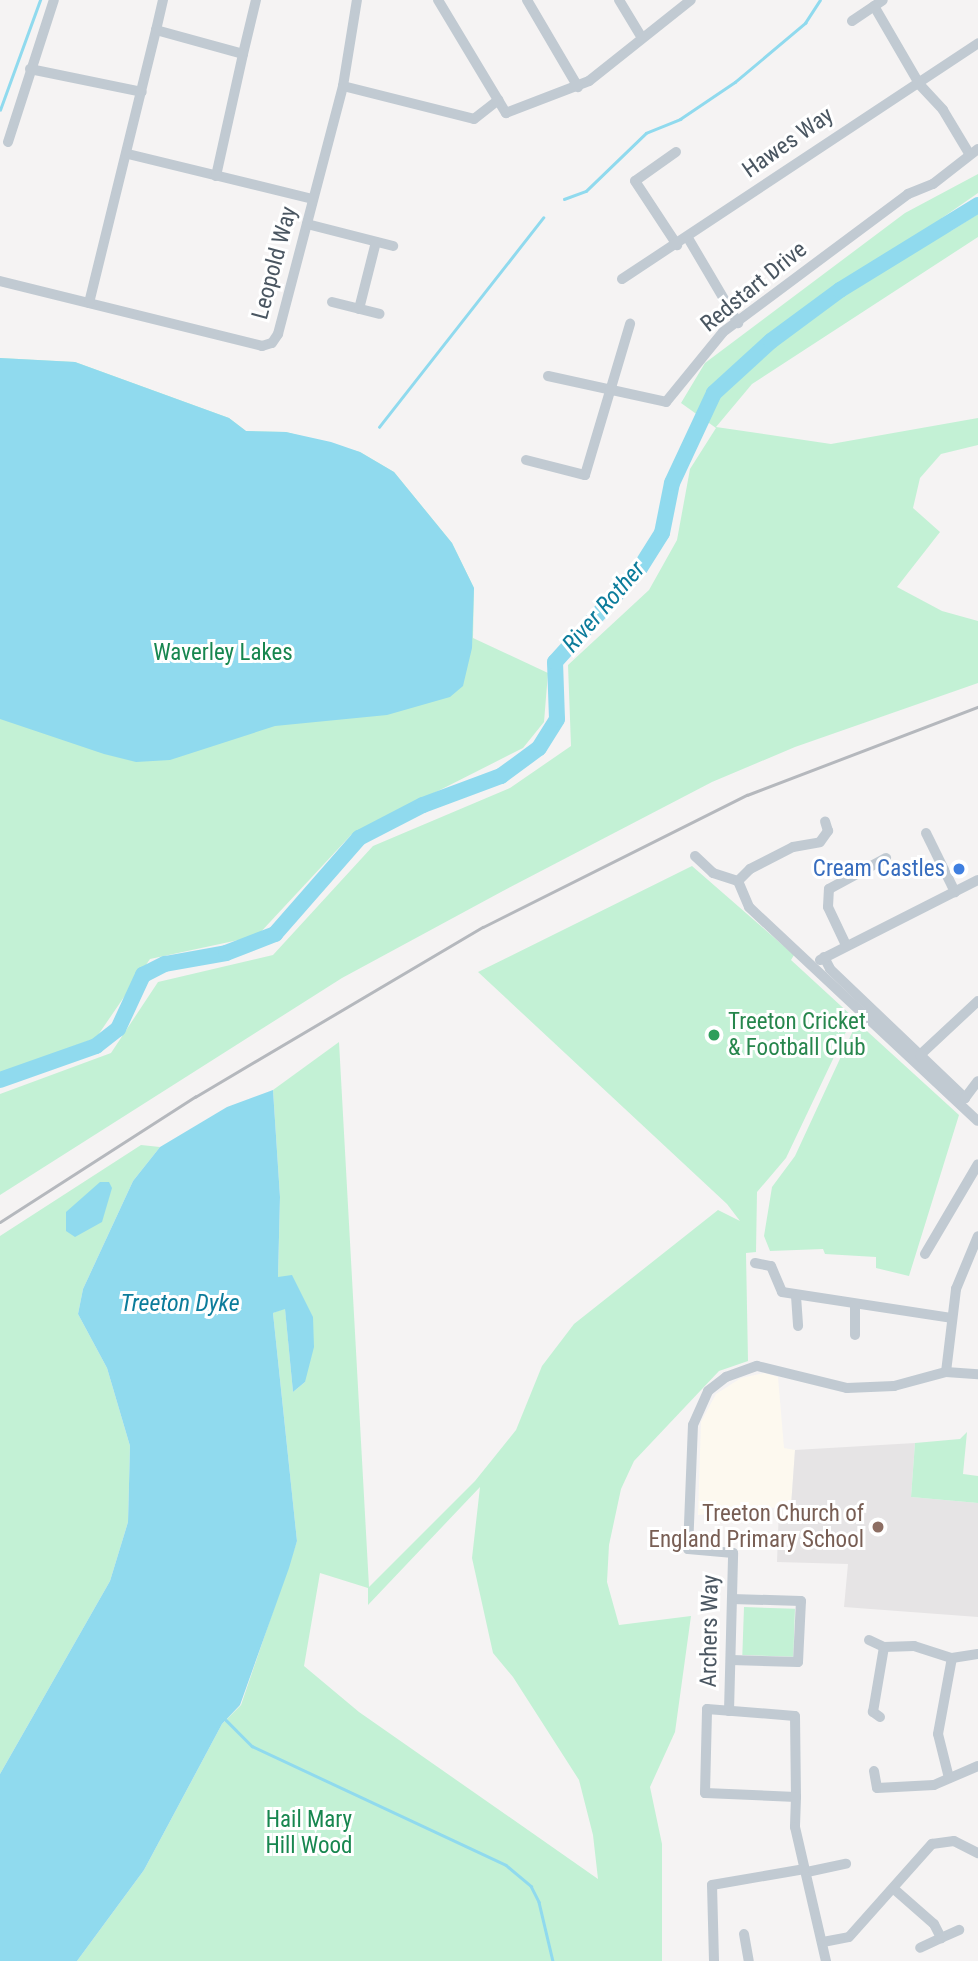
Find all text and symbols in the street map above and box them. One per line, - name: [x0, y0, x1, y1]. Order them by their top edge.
- street label: Hawes Way: [737, 102, 839, 184]
- street label: Leopold Way: [247, 204, 303, 322]
- street label: Redstart Drive: [695, 236, 813, 338]
- water label: River Rother: [557, 556, 651, 658]
- park label: Waverley Lakes: [153, 639, 293, 667]
- place label: Cream Castles: [813, 855, 945, 883]
- marker: Cream Castles: [951, 861, 967, 877]
- place label: Treeton Cricket & Football Club: [728, 1008, 866, 1062]
- marker: Treeton Cricket & Football Club: [706, 1027, 722, 1043]
- water label: Treeton Dyke: [120, 1290, 240, 1318]
- place label: Treeton Church of England Primary School: [648, 1500, 864, 1554]
- marker: Treeton Church of England Primary School: [870, 1519, 886, 1535]
- street label: Archers Way: [695, 1574, 725, 1688]
- park label: Hail Mary Hill Wood: [265, 1806, 353, 1860]

